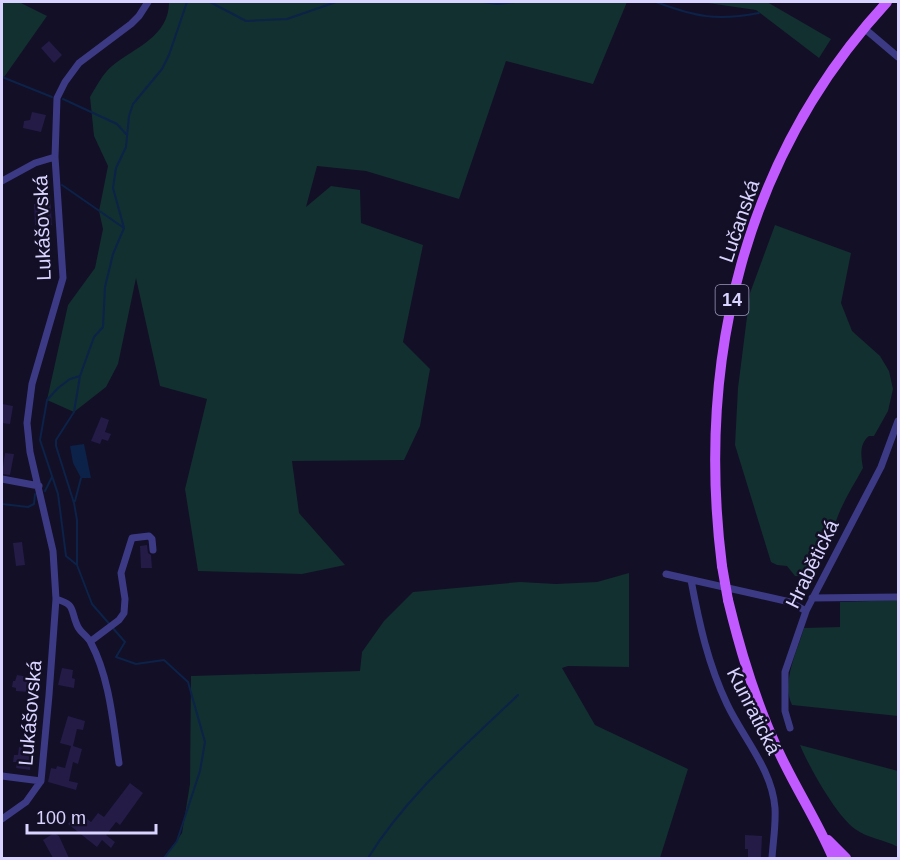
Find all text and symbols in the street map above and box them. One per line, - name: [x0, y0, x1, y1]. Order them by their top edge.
- street label: Lukášovská: [29, 174, 55, 281]
- street label: Lučanská: [715, 176, 764, 265]
- road number: 14: [716, 285, 748, 315]
- street label: Hrabětická: [781, 515, 843, 612]
- street label: Lukášovská: [14, 659, 46, 767]
- street label: Kunratická: [723, 664, 786, 759]
- scale bar: [27, 797, 156, 835]
- text: 100 m: [36, 808, 86, 828]

